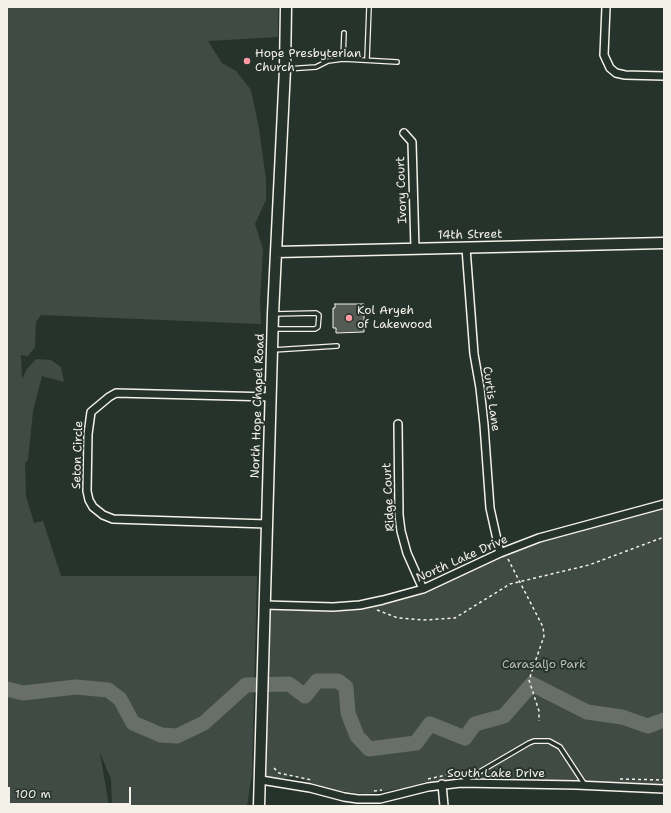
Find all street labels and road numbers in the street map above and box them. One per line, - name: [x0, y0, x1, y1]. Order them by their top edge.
- street label: Ivory Court: [394, 156, 410, 224]
- street label: 14th Street: [438, 227, 502, 243]
- street label: North Hope Chapel Road: [248, 333, 268, 479]
- street label: Curtis Lane: [479, 366, 503, 432]
- street label: Seton Circle: [70, 421, 86, 489]
- street label: Ridge Court: [380, 462, 398, 532]
- street label: North Lake Drive: [414, 532, 510, 586]
- street label: South Lake Drive: [447, 767, 545, 781]

